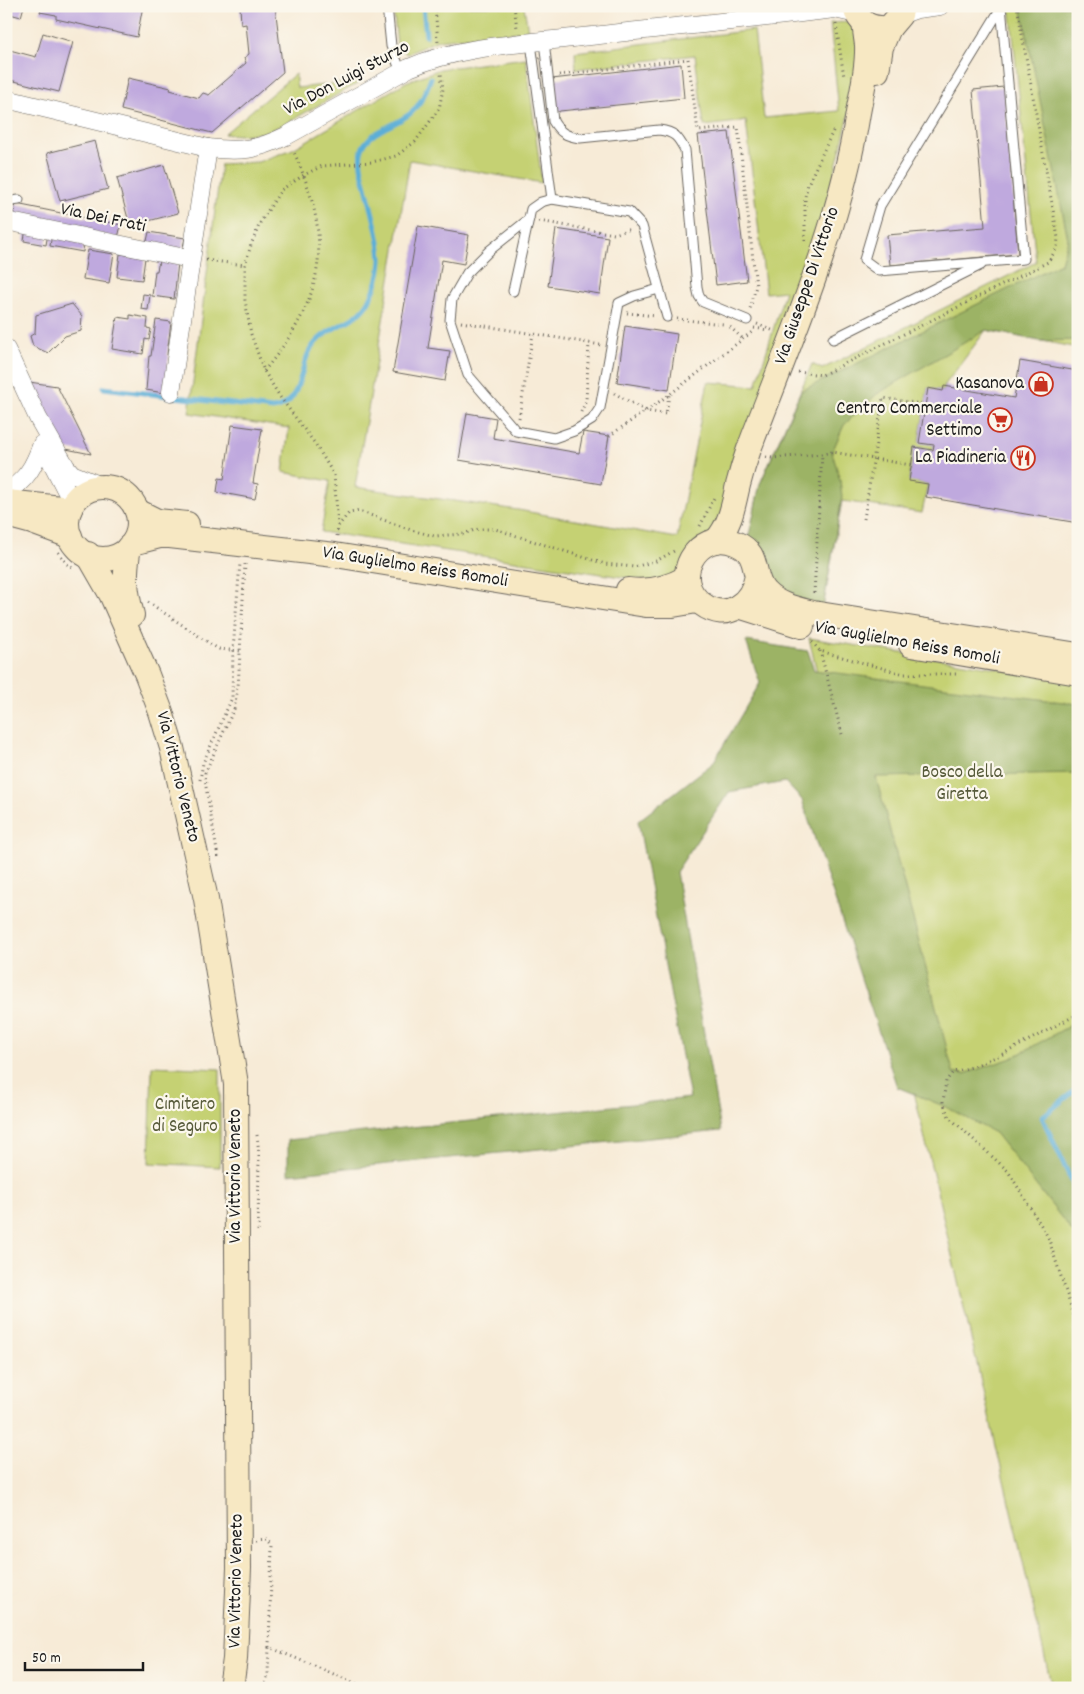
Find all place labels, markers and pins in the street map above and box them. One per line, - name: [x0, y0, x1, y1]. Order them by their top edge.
- place label: Kasanova: [955, 371, 1025, 398]
- shop icon: Kasanova: [1028, 371, 1054, 397]
- place label: Centro Commerciale Settimo: [836, 396, 982, 445]
- supermarket icon: Centro Commerciale Settimo: [987, 407, 1013, 433]
- place label: La Piadineria: [915, 445, 1007, 472]
- restaurant icon: La Piadineria: [1010, 445, 1036, 471]

